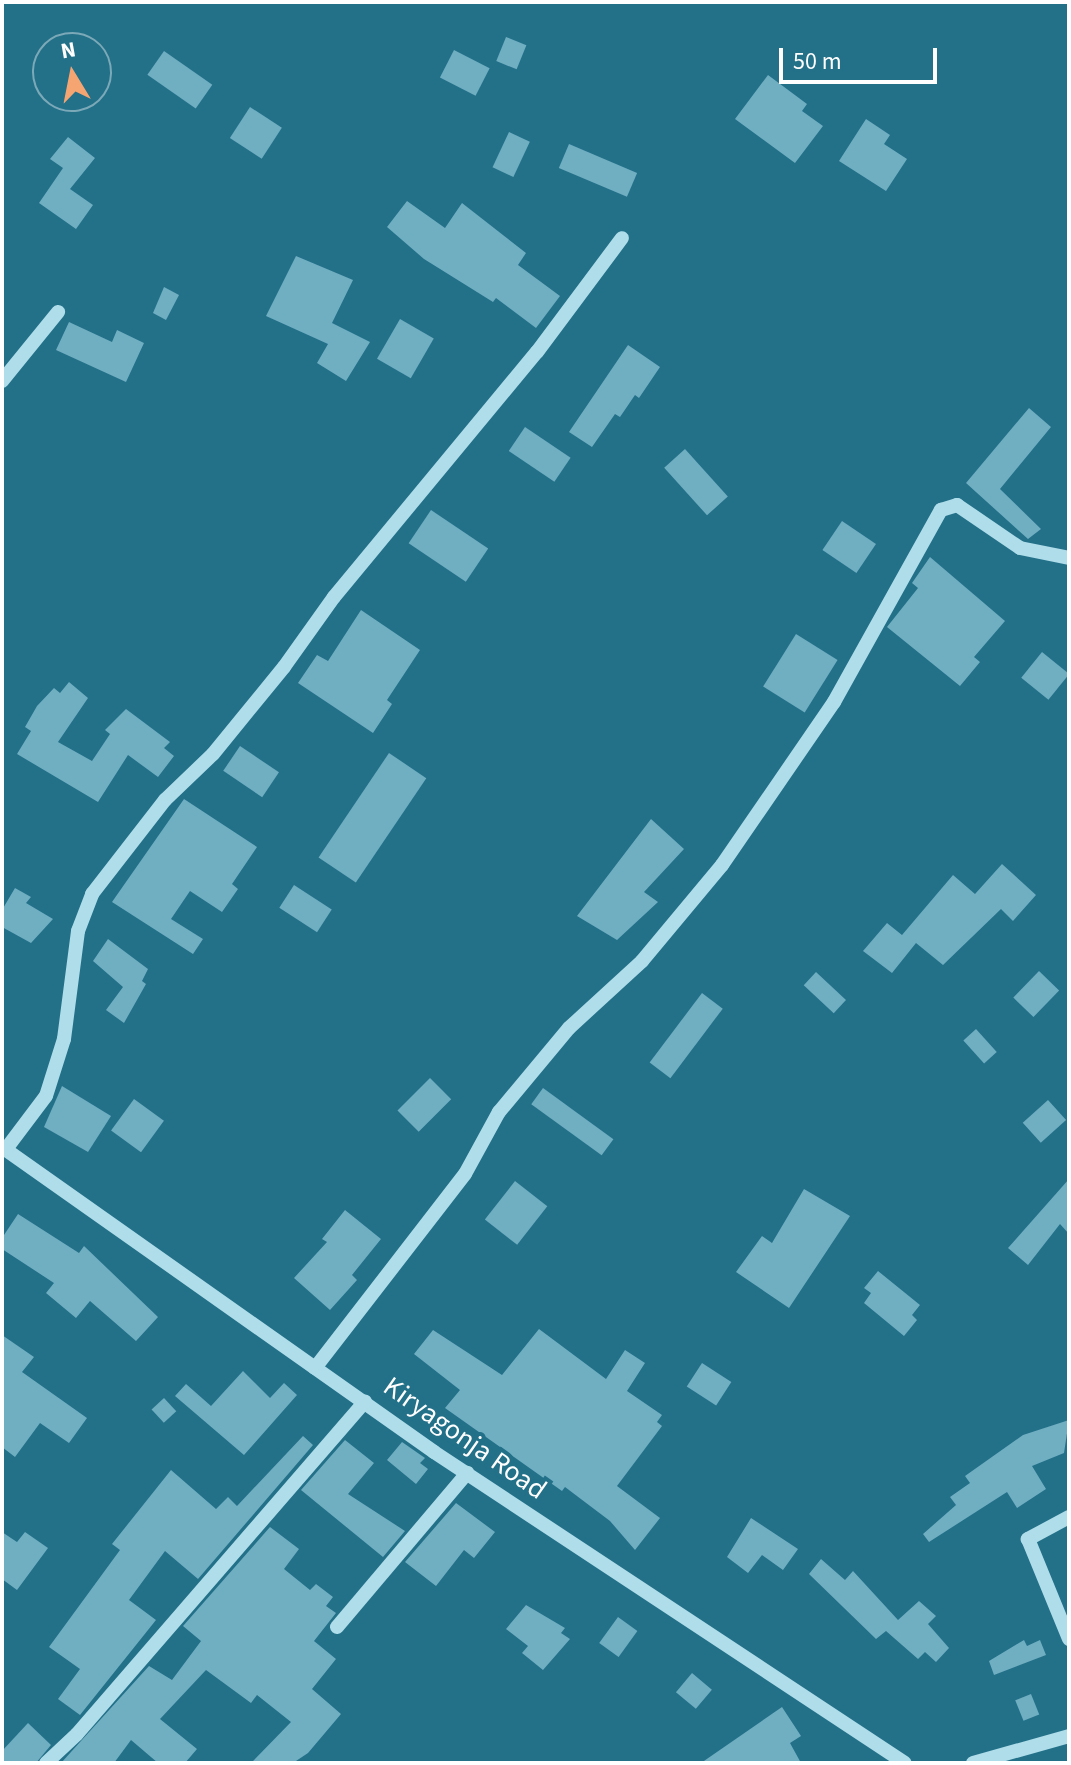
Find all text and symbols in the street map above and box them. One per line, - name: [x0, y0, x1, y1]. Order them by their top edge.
- north arrow: [32, 32, 112, 112]
- scale bar: [783, 32, 941, 82]
- text: N: [58, 33, 78, 67]
- text: 50 m: [793, 44, 842, 79]
- street label: Kiryagonja Road: [377, 1369, 553, 1507]

